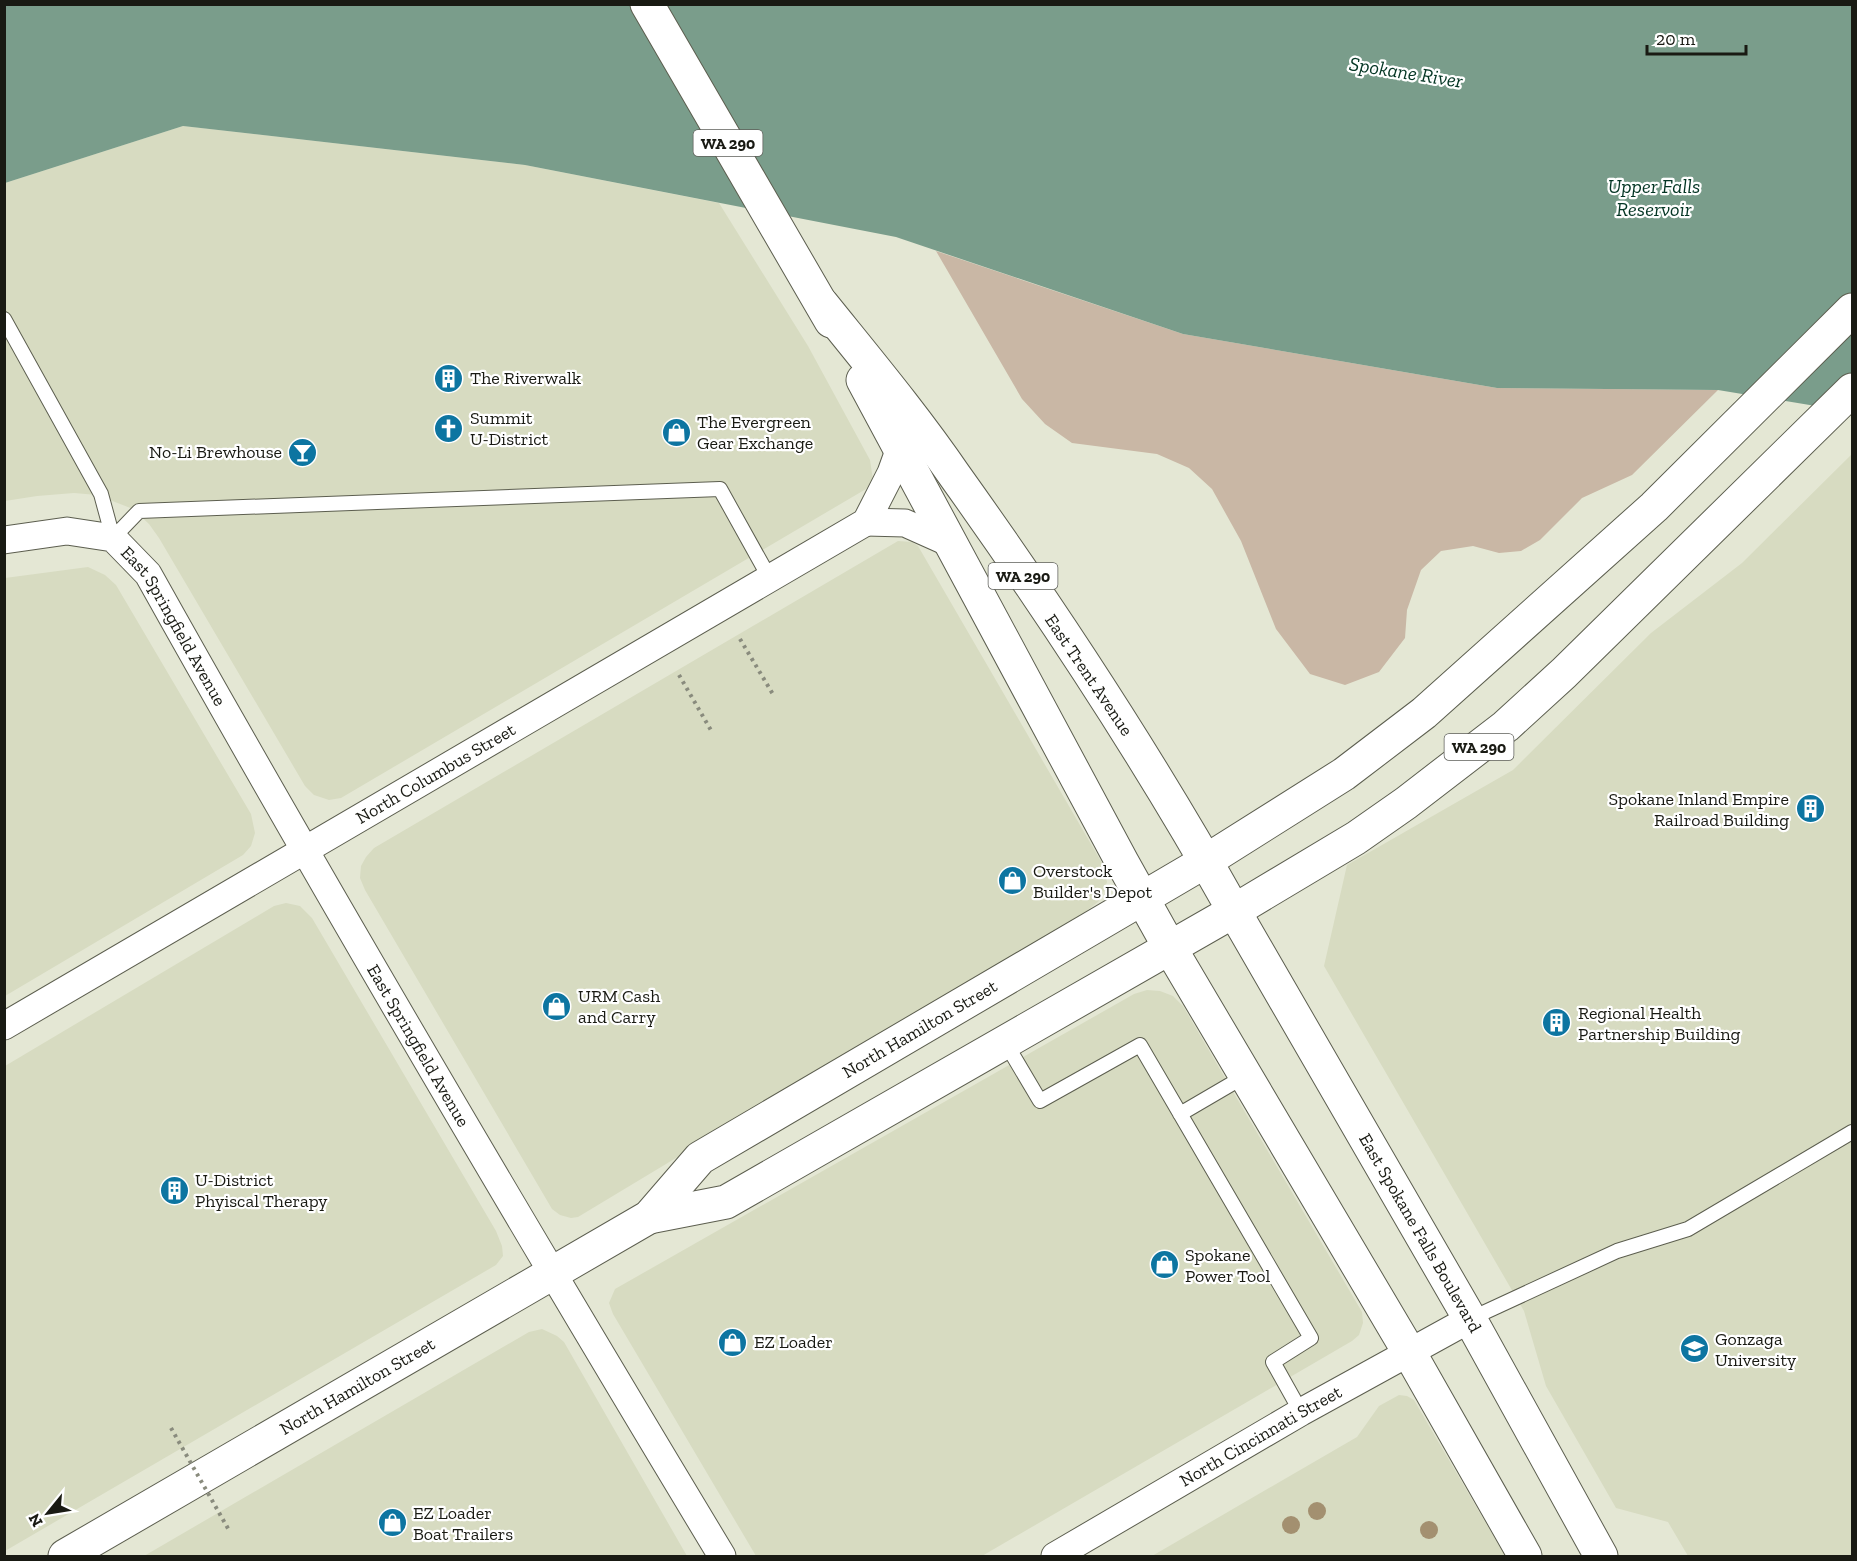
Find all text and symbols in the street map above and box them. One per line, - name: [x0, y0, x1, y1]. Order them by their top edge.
- scale bar: [1647, 18, 1746, 56]
- text: 20 m: [1656, 28, 1696, 50]
- water label: Spokane River: [1347, 51, 1465, 93]
- road number: WA 290: [694, 130, 762, 156]
- water label: Upper Falls Reservoir: [1608, 174, 1700, 221]
- building icon: The Riverwalk: [433, 362, 465, 394]
- place label: The Riverwalk: [470, 367, 582, 389]
- place label: Summit U-District: [470, 407, 549, 450]
- place label: The Evergreen Gear Exchange: [697, 411, 813, 454]
- church icon: Summit U-District: [433, 412, 465, 444]
- shop icon: The Evergreen Gear Exchange: [660, 416, 692, 448]
- bar icon: No-Li Brewhouse: [287, 436, 319, 468]
- place label: No-Li Brewhouse: [149, 441, 282, 463]
- street label: East Springfield Avenue: [116, 542, 231, 710]
- road number: WA 290: [988, 563, 1058, 589]
- street label: East Trent Avenue: [1040, 610, 1138, 740]
- street label: North Columbus Street: [352, 718, 520, 829]
- road number: WA 290: [1444, 734, 1514, 760]
- place label: Spokane Inland Empire Railroad Building: [1608, 788, 1789, 831]
- building icon: Spokane Inland Empire Railroad Building: [1794, 793, 1826, 825]
- place label: Overstock Builder's Depot: [1033, 860, 1152, 903]
- shop icon: Overstock Builder's Depot: [996, 865, 1028, 897]
- street label: East Springfield Avenue: [362, 961, 474, 1131]
- street label: North Hamilton Street: [838, 975, 1001, 1083]
- place label: URM Cash and Carry: [578, 985, 660, 1028]
- shop icon: URM Cash and Carry: [541, 990, 573, 1022]
- place label: Regional Health Partnership Building: [1578, 1002, 1741, 1045]
- building icon: Regional Health Partnership Building: [1541, 1007, 1573, 1039]
- street label: East Spokane Falls Boulevard: [1354, 1130, 1486, 1336]
- place label: U-District Phyiscal Therapy: [195, 1169, 328, 1212]
- building icon: U-District Phyiscal Therapy: [158, 1174, 190, 1206]
- place label: Spokane Power Tool: [1185, 1244, 1271, 1287]
- shop icon: Spokane Power Tool: [1148, 1249, 1180, 1281]
- shop icon: EZ Loader: [717, 1326, 749, 1358]
- place label: Gonzaga University: [1715, 1328, 1797, 1371]
- place label: EZ Loader: [754, 1331, 833, 1353]
- street label: North Hamilton Street: [276, 1333, 439, 1440]
- school or university icon: Gonzaga University: [1678, 1333, 1710, 1365]
- street label: North Cincinnati Street: [1176, 1381, 1346, 1492]
- north arrow: [18, 1483, 78, 1543]
- place label: EZ Loader Boat Trailers: [413, 1502, 513, 1545]
- shop icon: EZ Loader Boat Trailers: [376, 1507, 408, 1539]
- text: N: [24, 1510, 47, 1530]

